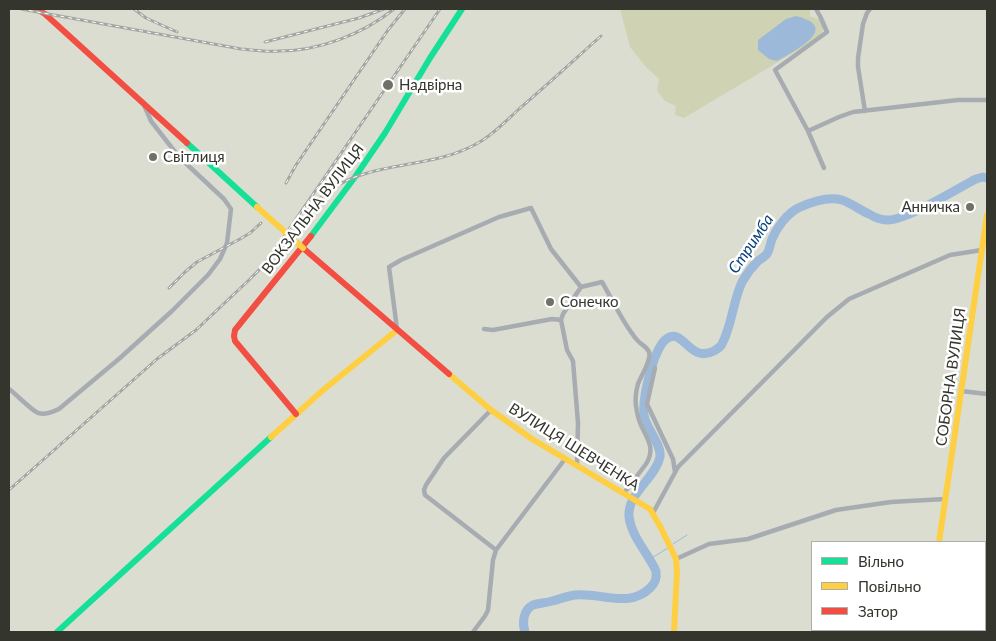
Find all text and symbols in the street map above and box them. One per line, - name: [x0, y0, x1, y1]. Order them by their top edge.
- place label: Надвірна: [399, 76, 462, 94]
- marker: Надвірна: [381, 78, 395, 92]
- street label: ВОКЗАЛЬНА ВУЛИЦЯ: [258, 140, 368, 278]
- place label: Світлиця: [163, 148, 225, 166]
- marker: Світлиця: [147, 151, 159, 163]
- place label: Анничка: [901, 198, 960, 216]
- marker: Анничка: [964, 201, 976, 213]
- water label: Стримба: [724, 211, 778, 277]
- place label: Сонечко: [560, 293, 618, 311]
- marker: Сонечко: [544, 296, 556, 308]
- street label: СОБОРНА ВУЛИЦЯ: [932, 307, 970, 447]
- street label: ВУЛИЦЯ ШЕВЧЕНКА: [505, 399, 643, 495]
- legend: [811, 541, 986, 631]
- text: Вільно: [858, 552, 904, 570]
- text: Повільно: [858, 577, 921, 595]
- text: Затор: [858, 602, 898, 620]

